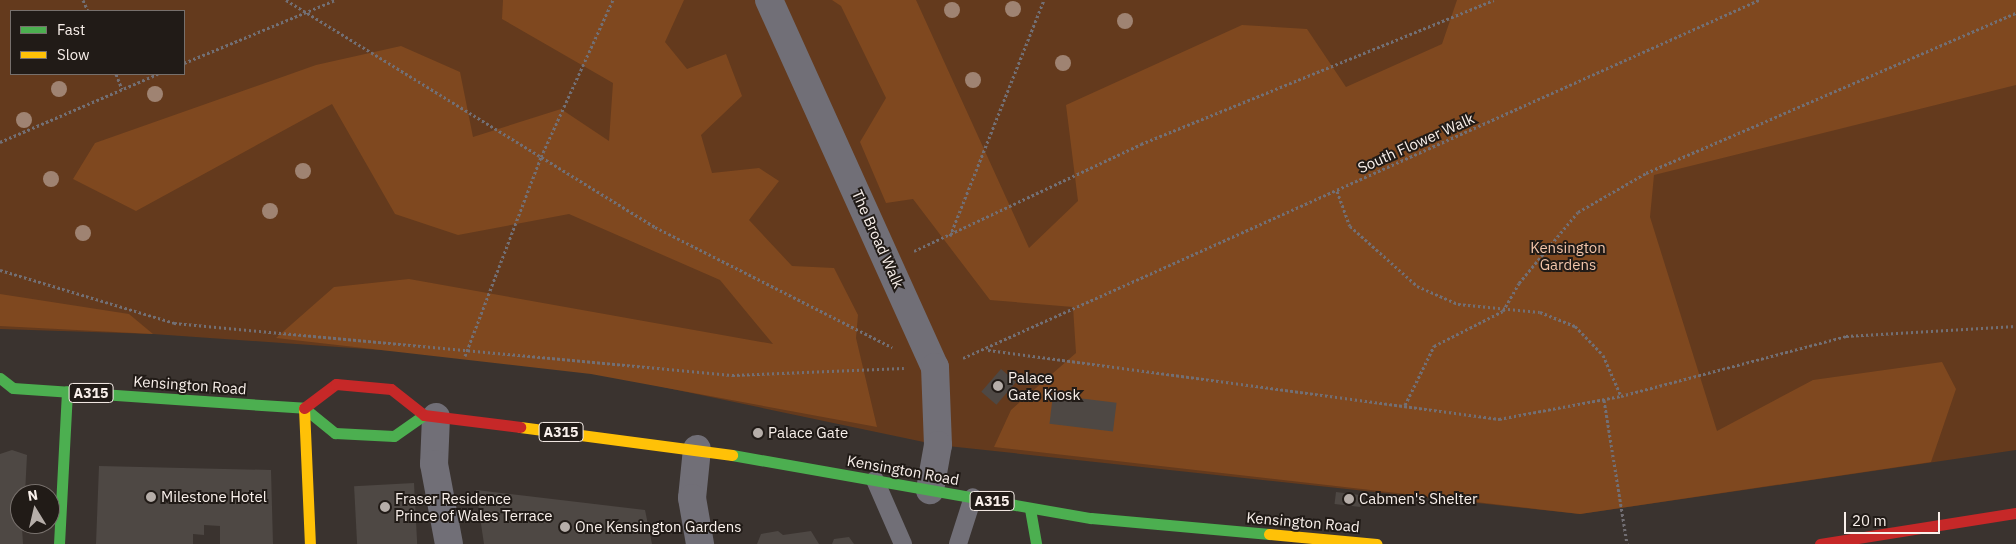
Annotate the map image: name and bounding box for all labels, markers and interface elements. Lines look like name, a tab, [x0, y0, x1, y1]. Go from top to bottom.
legend	[10, 10, 185, 75]
text: Fast	[57, 20, 85, 39]
text: Slow	[57, 45, 90, 64]
street label: South Flower Walk	[1355, 109, 1477, 177]
street label: The Broad Walk	[848, 187, 908, 291]
park label: Kensington Gardens	[1530, 238, 1606, 273]
place label: Palace Gate Kiosk	[1008, 368, 1080, 403]
street label: Kensington Road	[133, 372, 247, 398]
marker: Palace Gate Kiosk	[992, 380, 1004, 392]
road number: A315	[68, 382, 114, 404]
road number: A315	[538, 421, 584, 444]
place label: Palace Gate	[768, 424, 848, 442]
marker: Palace Gate	[752, 427, 764, 439]
street label: Kensington Road	[846, 451, 960, 489]
north arrow	[10, 484, 60, 534]
text: N	[26, 485, 39, 505]
place label: Milestone Hotel	[161, 488, 267, 506]
place label: Fraser Residence Prince of Wales Terrace	[395, 489, 553, 524]
road number: A315	[970, 490, 1014, 512]
place label: Cabmen's Shelter	[1359, 490, 1478, 508]
marker: Milestone Hotel	[145, 491, 157, 503]
marker: Cabmen's Shelter	[1343, 493, 1355, 505]
marker: Fraser Residence Prince of Wales Terrace	[379, 501, 391, 513]
scale bar	[1846, 502, 1942, 534]
street label: Kensington Road	[1246, 508, 1360, 536]
text: 20 m	[1852, 511, 1887, 530]
place label: One Kensington Gardens	[575, 518, 742, 536]
marker: One Kensington Gardens	[559, 521, 571, 533]

